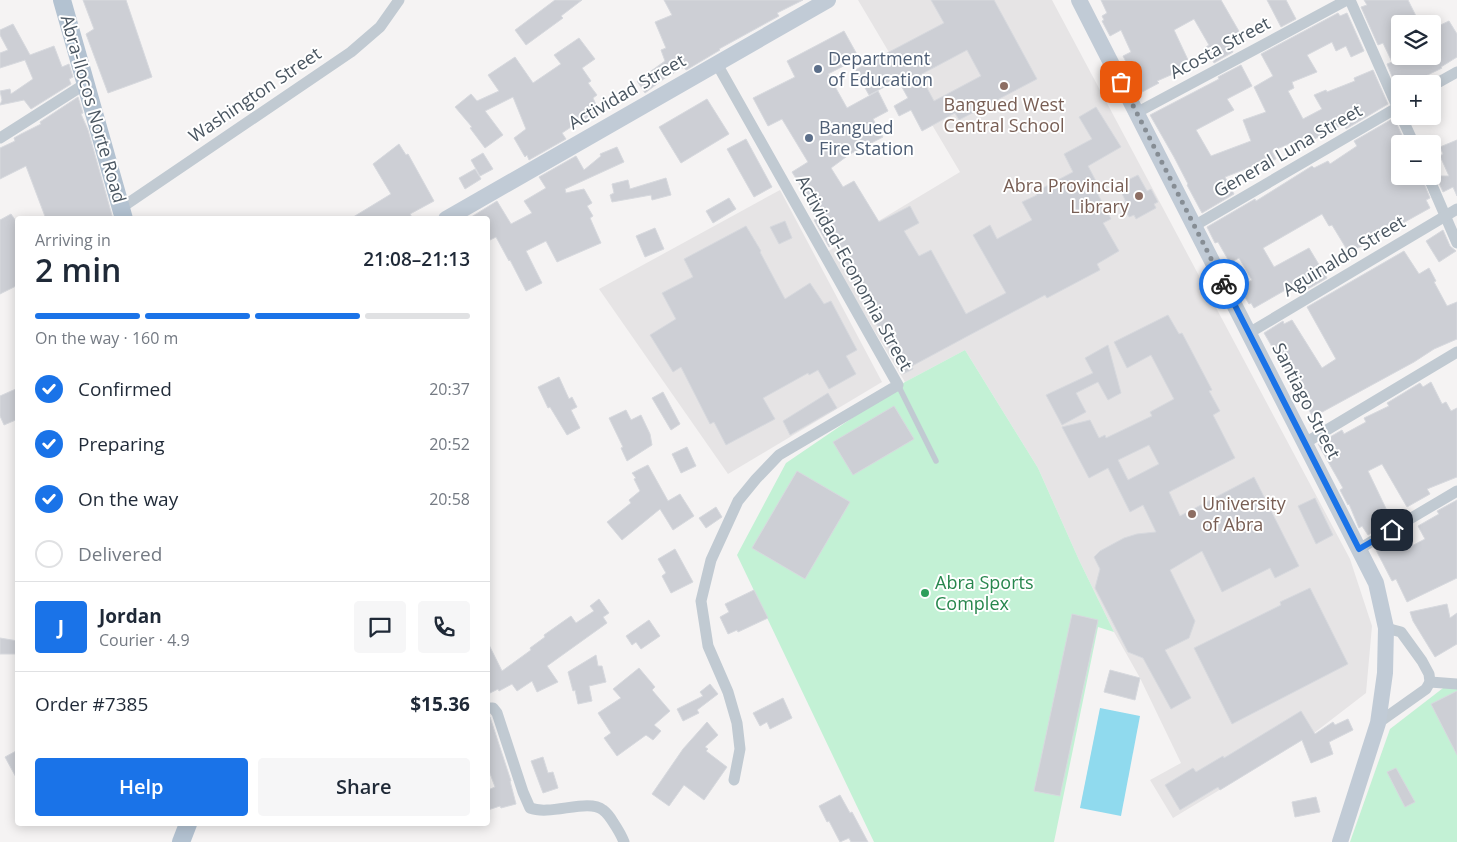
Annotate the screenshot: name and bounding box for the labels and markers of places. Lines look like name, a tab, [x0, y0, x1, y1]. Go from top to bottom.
place label: Department of Education	[828, 46, 933, 91]
pin	[1100, 61, 1142, 103]
marker: Department of Education	[812, 63, 824, 75]
marker: Bangued West Central School	[998, 80, 1010, 92]
place label: Bangued West Central School	[943, 92, 1065, 137]
place label: Bangued Fire Station	[819, 115, 914, 160]
marker: Bangued Fire Station	[803, 132, 815, 144]
place label: Abra Provincial Library	[1003, 173, 1130, 218]
marker: Abra Provincial Library	[1133, 190, 1145, 202]
place label: University of Abra	[1202, 491, 1287, 536]
marker: University of Abra	[1186, 508, 1198, 520]
pin	[1371, 509, 1413, 551]
place label: Abra Sports Complex	[935, 570, 1034, 615]
marker: Abra Sports Complex	[919, 587, 931, 599]

